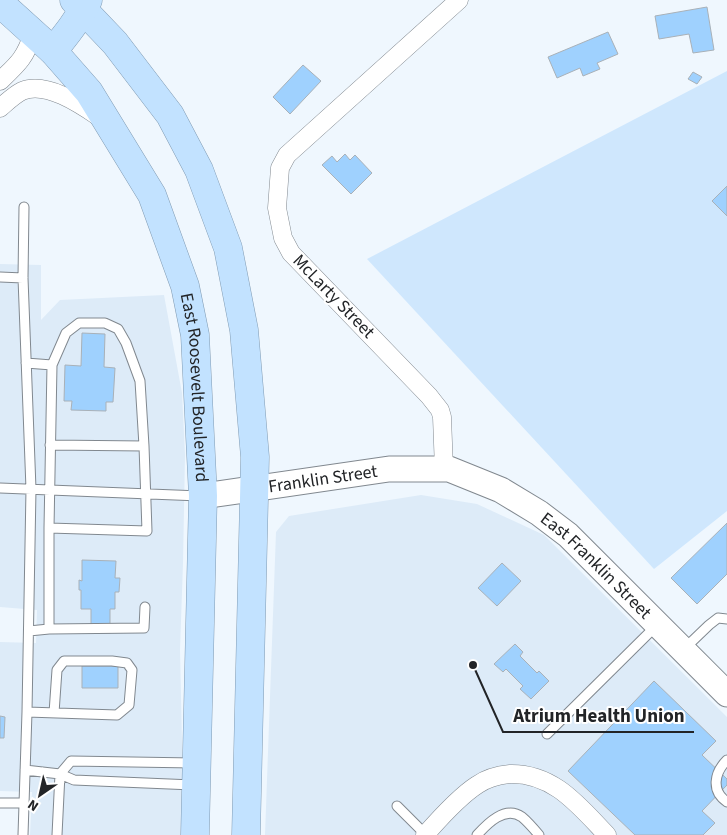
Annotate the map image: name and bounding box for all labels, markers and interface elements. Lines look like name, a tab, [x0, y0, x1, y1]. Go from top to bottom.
street label: McLarty Street	[287, 249, 380, 344]
street label: East Roosevelt Boulevard	[174, 291, 214, 483]
street label: Franklin Street	[267, 459, 379, 499]
street label: East Franklin Street	[535, 506, 657, 625]
callout: Atrium Health Union	[503, 698, 694, 732]
text: Atrium Health Union	[512, 703, 685, 730]
north arrow	[15, 770, 65, 820]
text: N	[24, 794, 43, 816]

